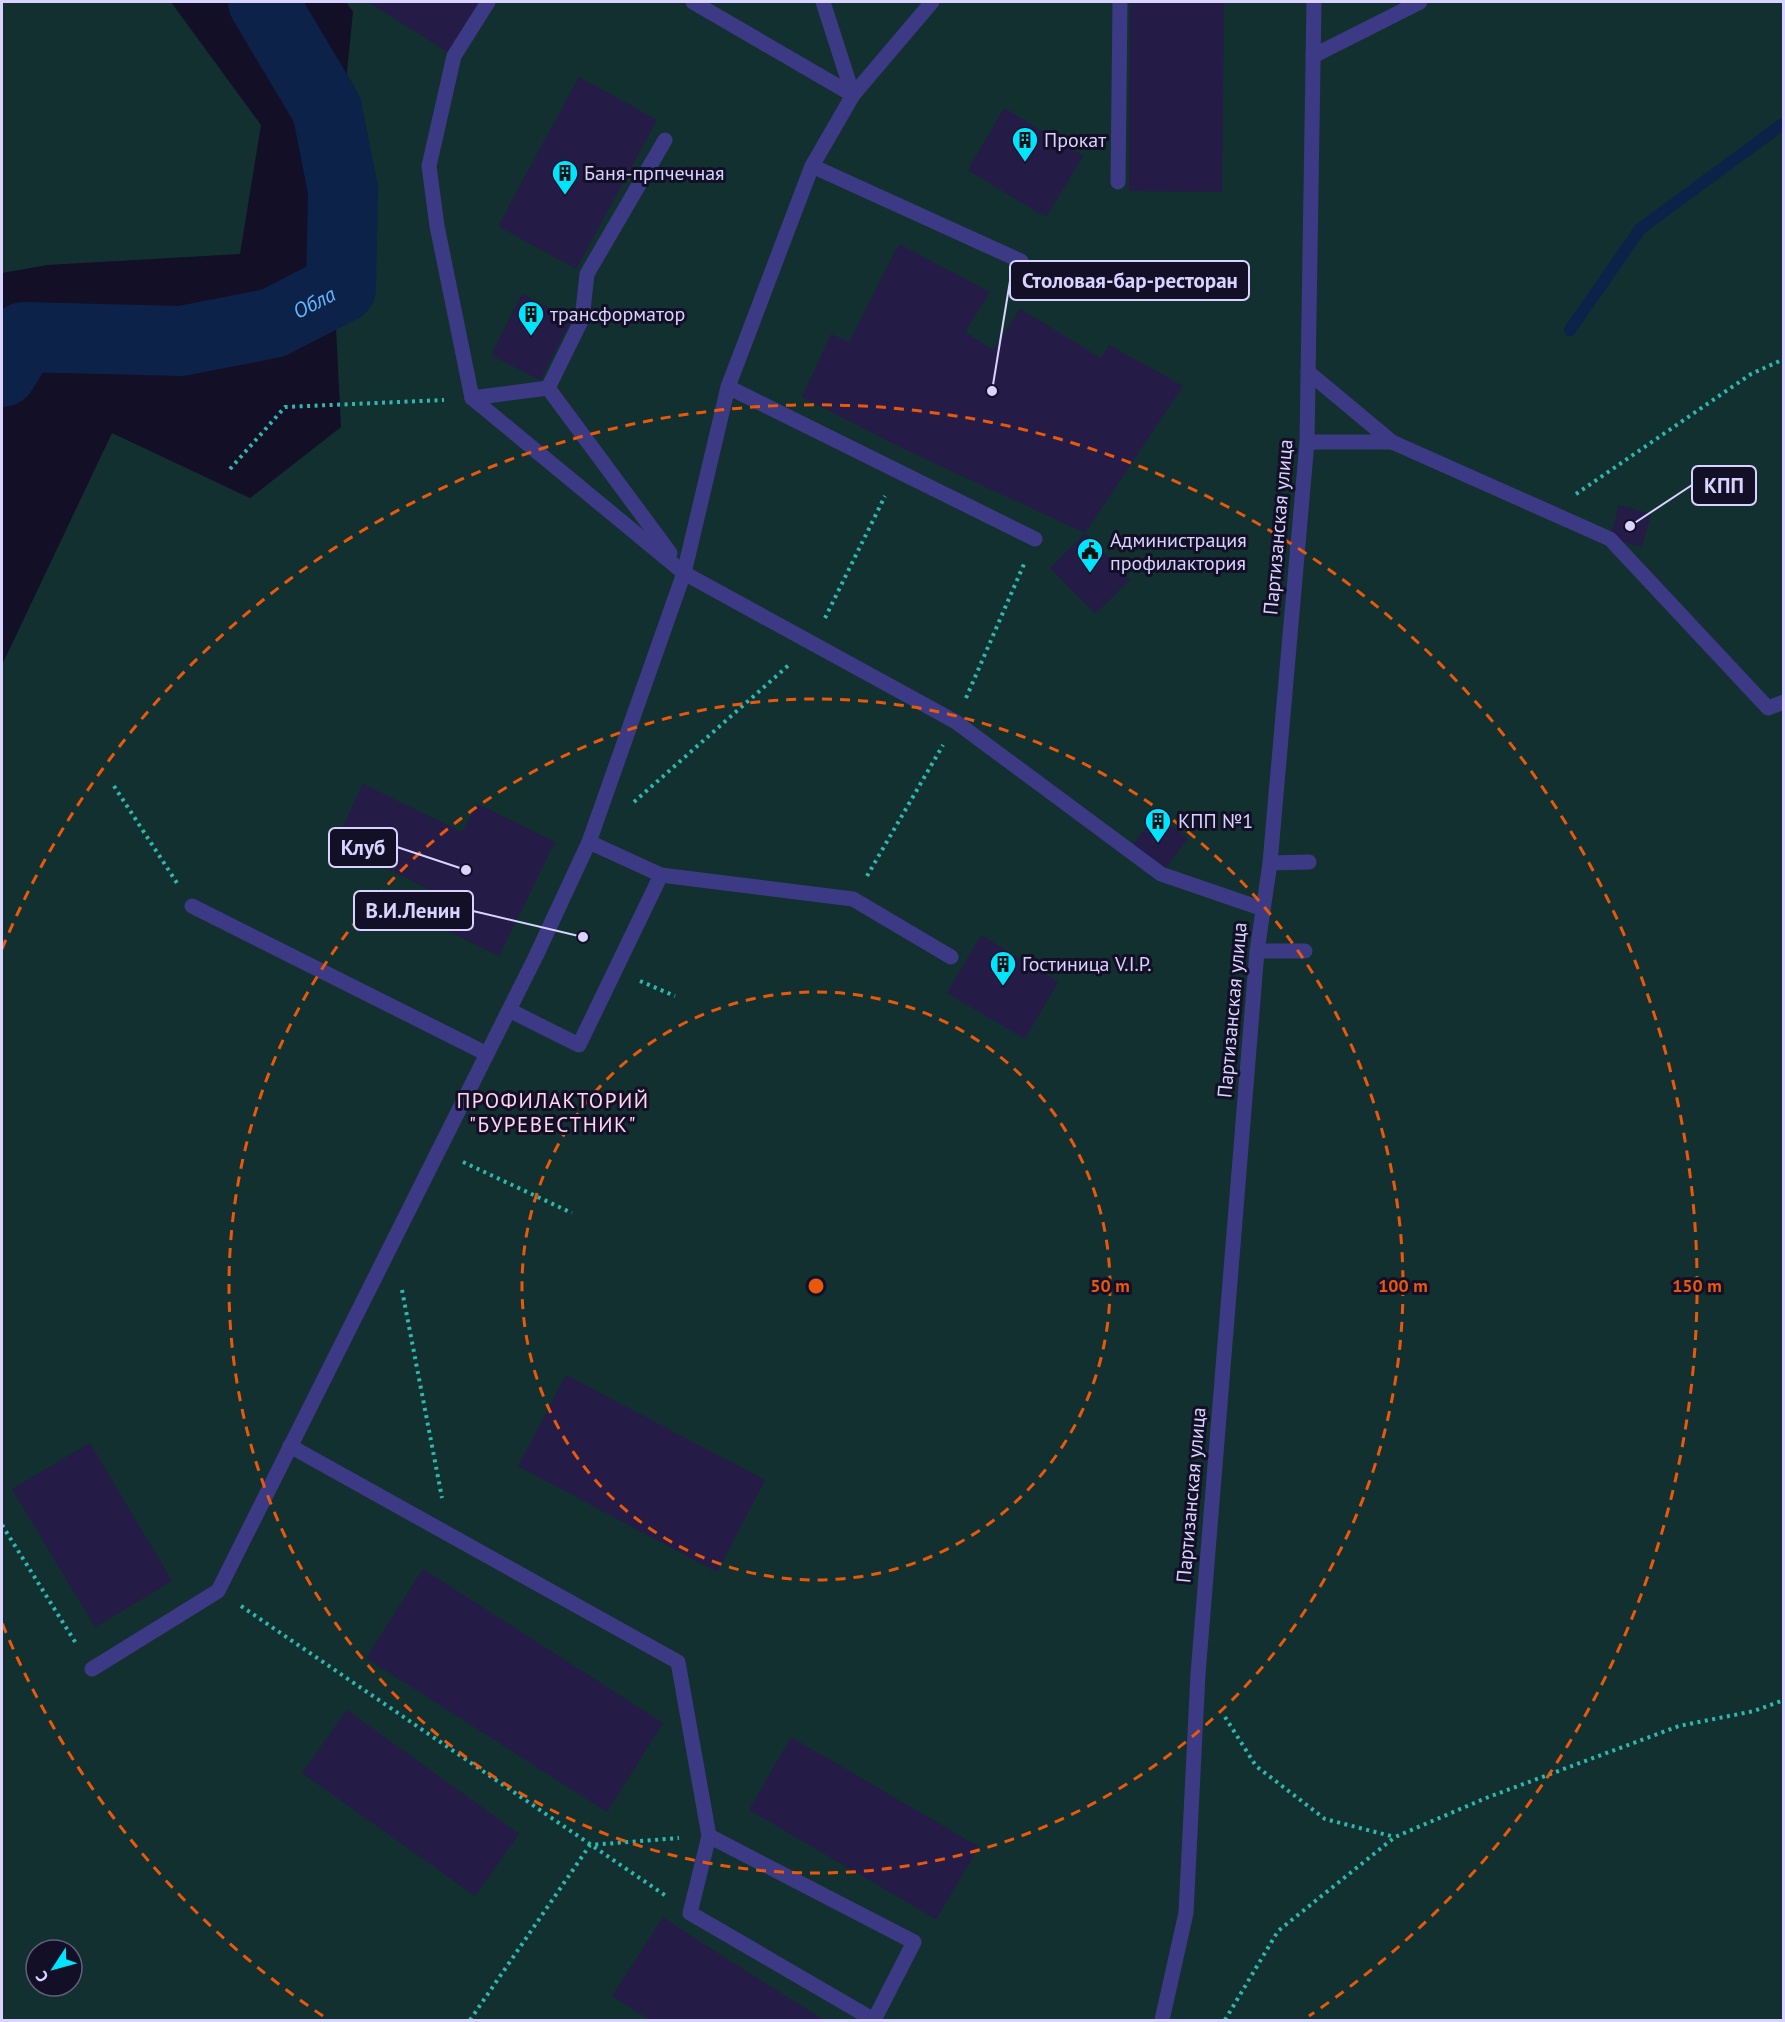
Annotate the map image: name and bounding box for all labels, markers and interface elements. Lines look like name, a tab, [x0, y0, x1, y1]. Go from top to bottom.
building icon: Прокат	[1010, 125, 1040, 163]
place label: Прокат	[1044, 127, 1106, 153]
building icon: Баня-прпчечная	[550, 158, 580, 196]
place label: Баня-прпчечная	[584, 160, 725, 186]
callout: Столовая-бар-ресторан	[1010, 261, 1249, 300]
text: Столовая-бар-ресторан	[1022, 267, 1238, 294]
water label: Обла	[288, 280, 340, 324]
building icon: трансформатор	[516, 299, 546, 337]
place label: трансформатор	[550, 301, 685, 327]
street label: Партизанская улица	[1257, 438, 1299, 616]
callout: КПП	[1692, 466, 1756, 505]
text: КПП	[1704, 472, 1744, 499]
place label: Администрация профилактория	[1110, 527, 1247, 576]
public building icon: Администрация профилактория	[1075, 536, 1105, 574]
building icon: КПП №1	[1143, 806, 1173, 844]
place label: КПП №1	[1178, 808, 1253, 834]
callout: Клуб	[329, 828, 397, 867]
text: Клуб	[341, 834, 385, 861]
callout: В.И.Ленин	[354, 891, 473, 930]
text: В.И.Ленин	[365, 897, 461, 924]
street label: Партизанская улица	[1211, 921, 1253, 1099]
building icon: Гостиница V.I.P.	[988, 949, 1018, 987]
place label: Гостиница V.I.P.	[1022, 951, 1152, 977]
district label: ПРОФИЛАКТОРИЙ "БУРЕВЕСТНИК"	[456, 1087, 650, 1138]
text: 50 m	[1090, 1274, 1130, 1297]
text: 100 m	[1378, 1274, 1428, 1297]
text: 150 m	[1672, 1274, 1722, 1297]
centre of rings	[806, 1276, 826, 1296]
street label: Партизанская улица	[1170, 1406, 1212, 1584]
north arrow	[24, 1938, 84, 1998]
text: С	[31, 1967, 53, 1986]

